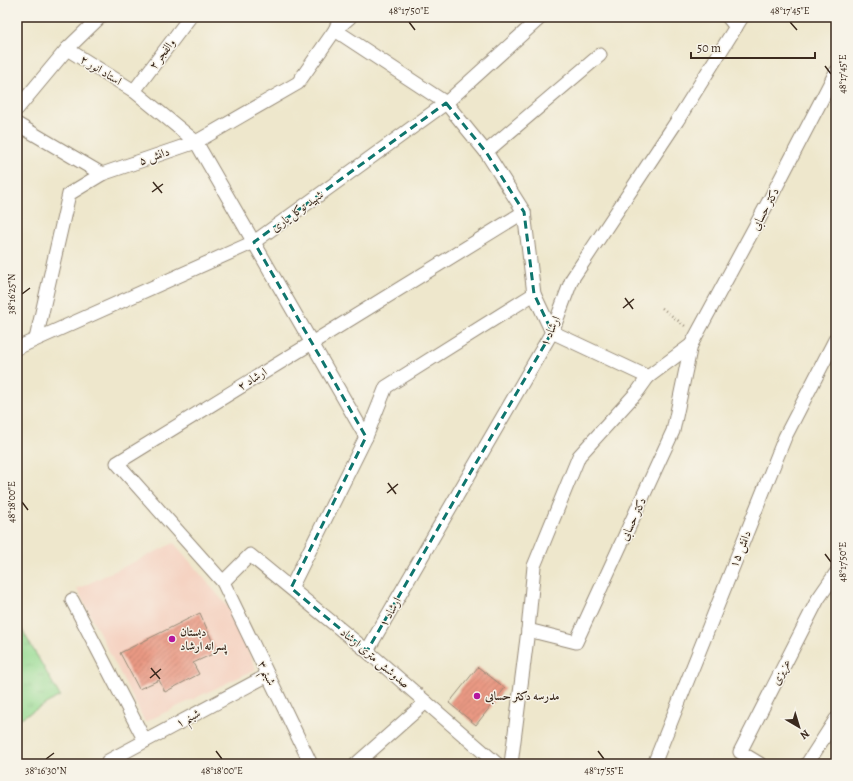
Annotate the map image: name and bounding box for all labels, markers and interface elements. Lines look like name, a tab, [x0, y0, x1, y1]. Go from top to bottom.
text: 48°17'50"E	[389, 4, 429, 17]
text: 48°17'45"E	[770, 4, 810, 17]
scale bar	[691, 34, 815, 60]
street label: والفجر ۲	[145, 35, 179, 73]
text: 50 m	[697, 40, 721, 56]
street label: استاد انور ۲	[77, 51, 125, 89]
text: 48°17'45"E	[836, 54, 849, 94]
street label: دانش ۵	[136, 143, 172, 170]
street label: دکتر حسابی	[747, 185, 784, 234]
street label: شهید توکل یاری	[268, 187, 327, 236]
text: 38°16'25"N	[5, 273, 18, 315]
street label: ارشاد ۱	[536, 313, 564, 349]
street label: ارشاد ۲	[234, 364, 270, 394]
text: 48°18'00"E	[5, 481, 18, 523]
street label: دکتر حسابی	[616, 495, 651, 544]
street label: دانش ۱۵	[725, 528, 756, 570]
text: 48°17'50"E	[836, 542, 849, 582]
street label: ارشاد ۱	[375, 594, 405, 630]
place label: دبستان پسرانه ارشاد	[180, 624, 228, 655]
street label: صدوشش متری ارشاد	[336, 624, 413, 693]
marker: دبستان پسرانه ارشاد	[167, 634, 177, 644]
street label: عزیزی	[768, 656, 795, 688]
street label: شبنم ۳	[251, 658, 280, 690]
place label: مدرسه دکتر حسابی	[484, 688, 560, 705]
marker: مدرسه دکتر حسابی	[472, 691, 482, 701]
street label: شبنم ۱	[173, 705, 205, 735]
north arrow	[779, 707, 819, 747]
text: N	[797, 726, 813, 743]
text: 38°16'30"N	[25, 764, 67, 777]
text: 48°18'00"E	[201, 764, 243, 777]
text: 48°17'55"E	[584, 764, 624, 777]

